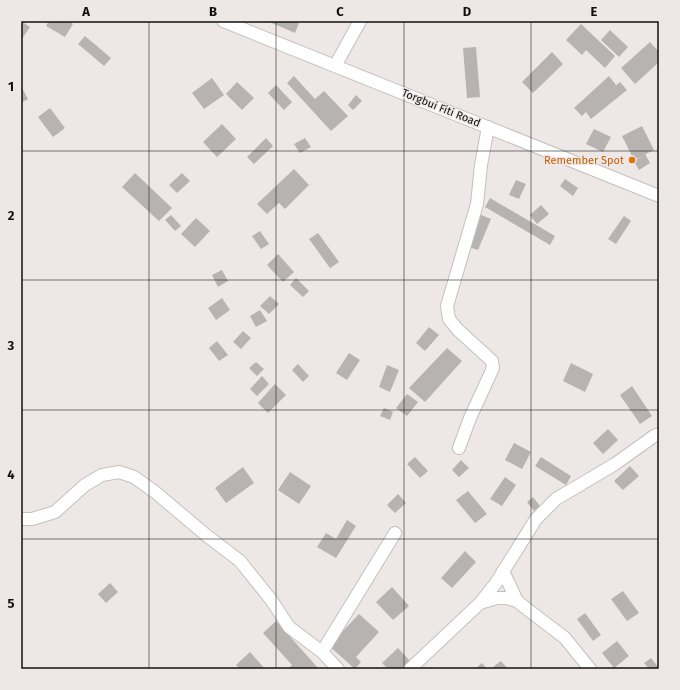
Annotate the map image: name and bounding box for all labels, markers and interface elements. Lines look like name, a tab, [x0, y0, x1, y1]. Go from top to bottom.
text: A	[81, 4, 90, 19]
text: B	[209, 4, 217, 19]
text: C	[336, 4, 344, 19]
text: D	[463, 4, 472, 19]
text: E	[591, 4, 598, 19]
text: 1	[8, 79, 14, 94]
street label: Torgbui Fiti Road	[400, 86, 482, 130]
place label: Remember Spot	[544, 154, 624, 167]
marker: Remember Spot	[627, 155, 637, 165]
text: 2	[8, 208, 15, 223]
text: 3	[7, 338, 15, 353]
text: 4	[7, 467, 15, 482]
text: 5	[8, 596, 15, 611]

